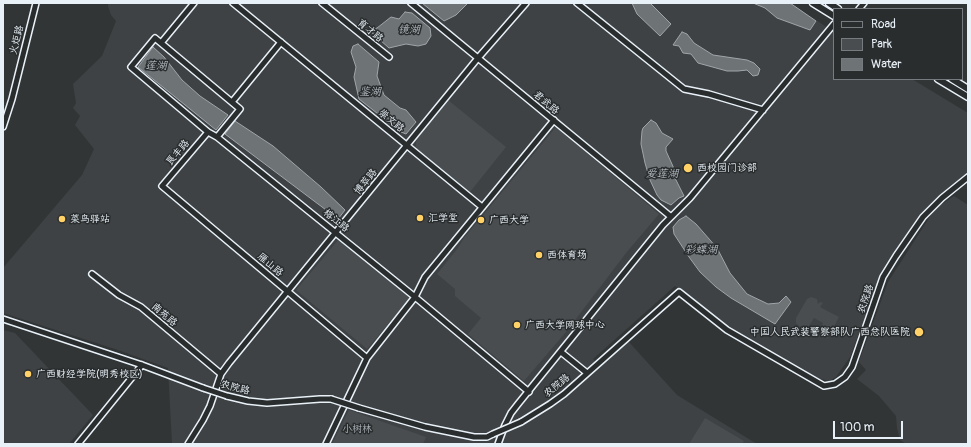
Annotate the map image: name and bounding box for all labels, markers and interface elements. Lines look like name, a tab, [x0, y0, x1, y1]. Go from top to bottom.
legend	[833, 8, 963, 80]
street label: 育才路	[355, 17, 385, 45]
text: Road	[871, 17, 896, 32]
water label: 镜湖	[398, 23, 420, 37]
street label: 火炬路	[8, 24, 26, 56]
text: Park	[871, 37, 892, 52]
text: Water	[871, 57, 902, 72]
water label: 莲湖	[145, 59, 167, 73]
water label: 鉴湖	[359, 85, 381, 99]
street label: 君武路	[531, 89, 561, 117]
street label: 崇文路	[376, 107, 406, 135]
street label: 良丰路	[164, 138, 192, 168]
marker: 西校园门诊部	[682, 162, 694, 174]
place label: 西校园门诊部	[697, 162, 757, 174]
street label: 博萃路	[352, 167, 380, 197]
water label: 爱莲湖	[646, 167, 678, 181]
street label: 榕江路	[321, 207, 351, 235]
place label: 汇学堂	[428, 212, 458, 224]
place label: 菜鸟驿站	[70, 213, 110, 225]
marker: 汇学堂	[415, 213, 425, 223]
marker: 菜鸟驿站	[57, 214, 67, 224]
place label: 广西大学	[489, 214, 529, 226]
marker: 广西大学	[476, 215, 486, 225]
water label: 彩蝶湖	[685, 243, 717, 257]
place label: 西体育场	[547, 249, 587, 261]
marker: 西体育场	[534, 250, 544, 260]
street label: 雁山路	[255, 251, 285, 279]
street label: 农院路	[855, 283, 877, 315]
street label: 南苑路	[149, 301, 179, 329]
place label: 广西大学网球中心	[525, 319, 605, 331]
marker: 广西大学网球中心	[512, 320, 522, 330]
place label: 中国人民武装警察部队广西总队医院	[750, 326, 910, 338]
marker: 中国人民武装警察部队广西总队医院	[913, 326, 925, 338]
place label: 广西财经学院(明秀校区)	[36, 368, 143, 380]
marker: 广西财经学院(明秀校区)	[23, 369, 33, 379]
street label: 农院路	[542, 372, 572, 400]
street label: 农院路	[219, 379, 251, 397]
scale bar	[835, 413, 905, 439]
text: 100 m	[840, 420, 874, 435]
park label: 小树林	[342, 423, 372, 435]

